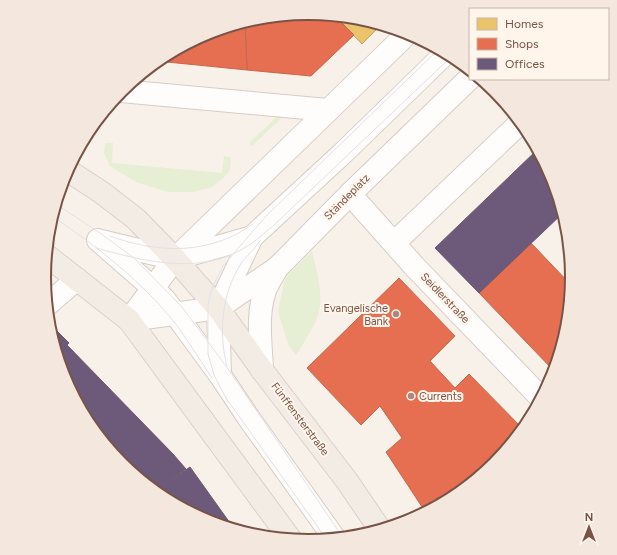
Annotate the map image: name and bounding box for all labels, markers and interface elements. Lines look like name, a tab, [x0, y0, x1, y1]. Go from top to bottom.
legend	[469, 8, 609, 80]
text: Homes	[505, 17, 544, 31]
text: Shops	[505, 37, 539, 51]
text: Offices	[505, 57, 545, 71]
street label: Ständeplatz	[321, 171, 373, 223]
street label: Seidlerstraße	[418, 270, 472, 326]
place label: Evangelische Bank	[323, 302, 389, 328]
marker: Evangelische Bank	[391, 309, 401, 319]
street label: Fünffensterstraße	[268, 380, 332, 458]
place label: Currents	[419, 390, 462, 403]
marker: Currents	[406, 391, 416, 401]
north arrow	[569, 507, 609, 547]
text: N	[585, 511, 593, 524]

